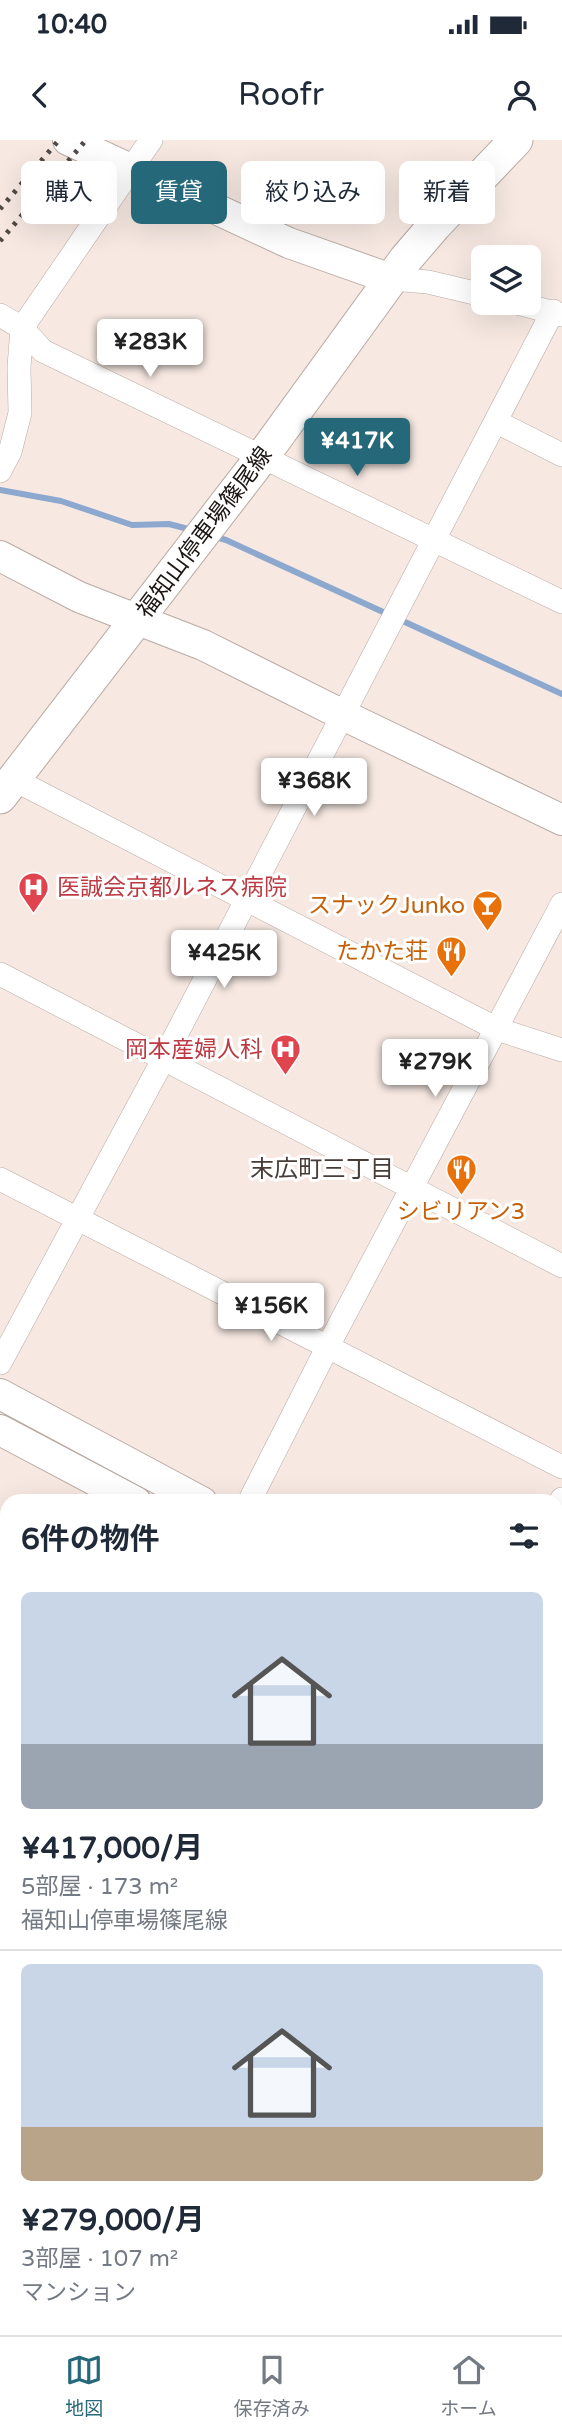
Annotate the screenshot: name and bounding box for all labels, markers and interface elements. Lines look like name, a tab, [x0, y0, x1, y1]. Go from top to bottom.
text: 10:40	[35, 9, 107, 40]
icon: back	[21, 76, 59, 114]
text: Roofr	[238, 76, 324, 114]
icon: person	[503, 76, 541, 114]
chip: 購入	[21, 161, 117, 224]
chip: 賃貸	[131, 161, 227, 224]
chip: 絞り込み	[241, 161, 385, 224]
chip: 新着	[399, 161, 495, 224]
map controls	[471, 245, 541, 315]
button: layers	[471, 245, 541, 315]
pin: ¥283K	[101, 320, 199, 379]
text: ¥283K	[113, 328, 187, 356]
pin: ¥417K	[308, 418, 406, 478]
text: ¥417K	[320, 427, 394, 455]
street label: 福知山停車場篠尾線	[131, 442, 278, 624]
pin: ¥368K	[265, 758, 363, 818]
text: ¥368K	[277, 767, 351, 795]
hospital icon: 医誠会京都ルネス病院	[17, 870, 51, 914]
place label: 医誠会京都ルネス病院	[57, 874, 287, 902]
bar icon: スナックJunko	[471, 888, 505, 932]
place label: スナックJunko	[308, 892, 465, 920]
pin: ¥425K	[175, 930, 273, 990]
restaurant icon: たかた荘	[434, 934, 468, 978]
place label: たかた荘	[336, 938, 428, 966]
text: ¥425K	[187, 939, 261, 967]
hospital icon: 岡本産婦人科	[269, 1032, 303, 1076]
place label: 岡本産婦人科	[125, 1036, 263, 1064]
pin: ¥279K	[386, 1040, 484, 1099]
text: ¥279K	[398, 1048, 472, 1076]
restaurant icon: シビリアン3	[444, 1153, 478, 1197]
district label: 末広町三丁目	[250, 1155, 394, 1184]
place label: シビリアン3	[397, 1198, 525, 1226]
pin: ¥156K	[222, 1284, 320, 1343]
text: ¥156K	[234, 1292, 308, 1320]
icon: filters	[505, 1517, 543, 1555]
text: 6件の物件	[21, 1521, 160, 1558]
icon: home	[219, 1638, 345, 1764]
text: ¥417,000/月	[21, 1830, 203, 1867]
text: 5部屋 · 173 m²	[21, 1873, 178, 1901]
text: 福知山停車場篠尾線	[21, 1907, 228, 1935]
icon: home	[219, 2010, 345, 2136]
text: ¥279,000/月	[21, 2202, 205, 2239]
text: 3部屋 · 107 m²	[21, 2245, 178, 2273]
text: マンション	[21, 2279, 136, 2307]
tab: 地図	[65, 2351, 103, 2420]
tab: 保存済み	[234, 2351, 310, 2420]
tab: ホーム	[440, 2351, 497, 2420]

